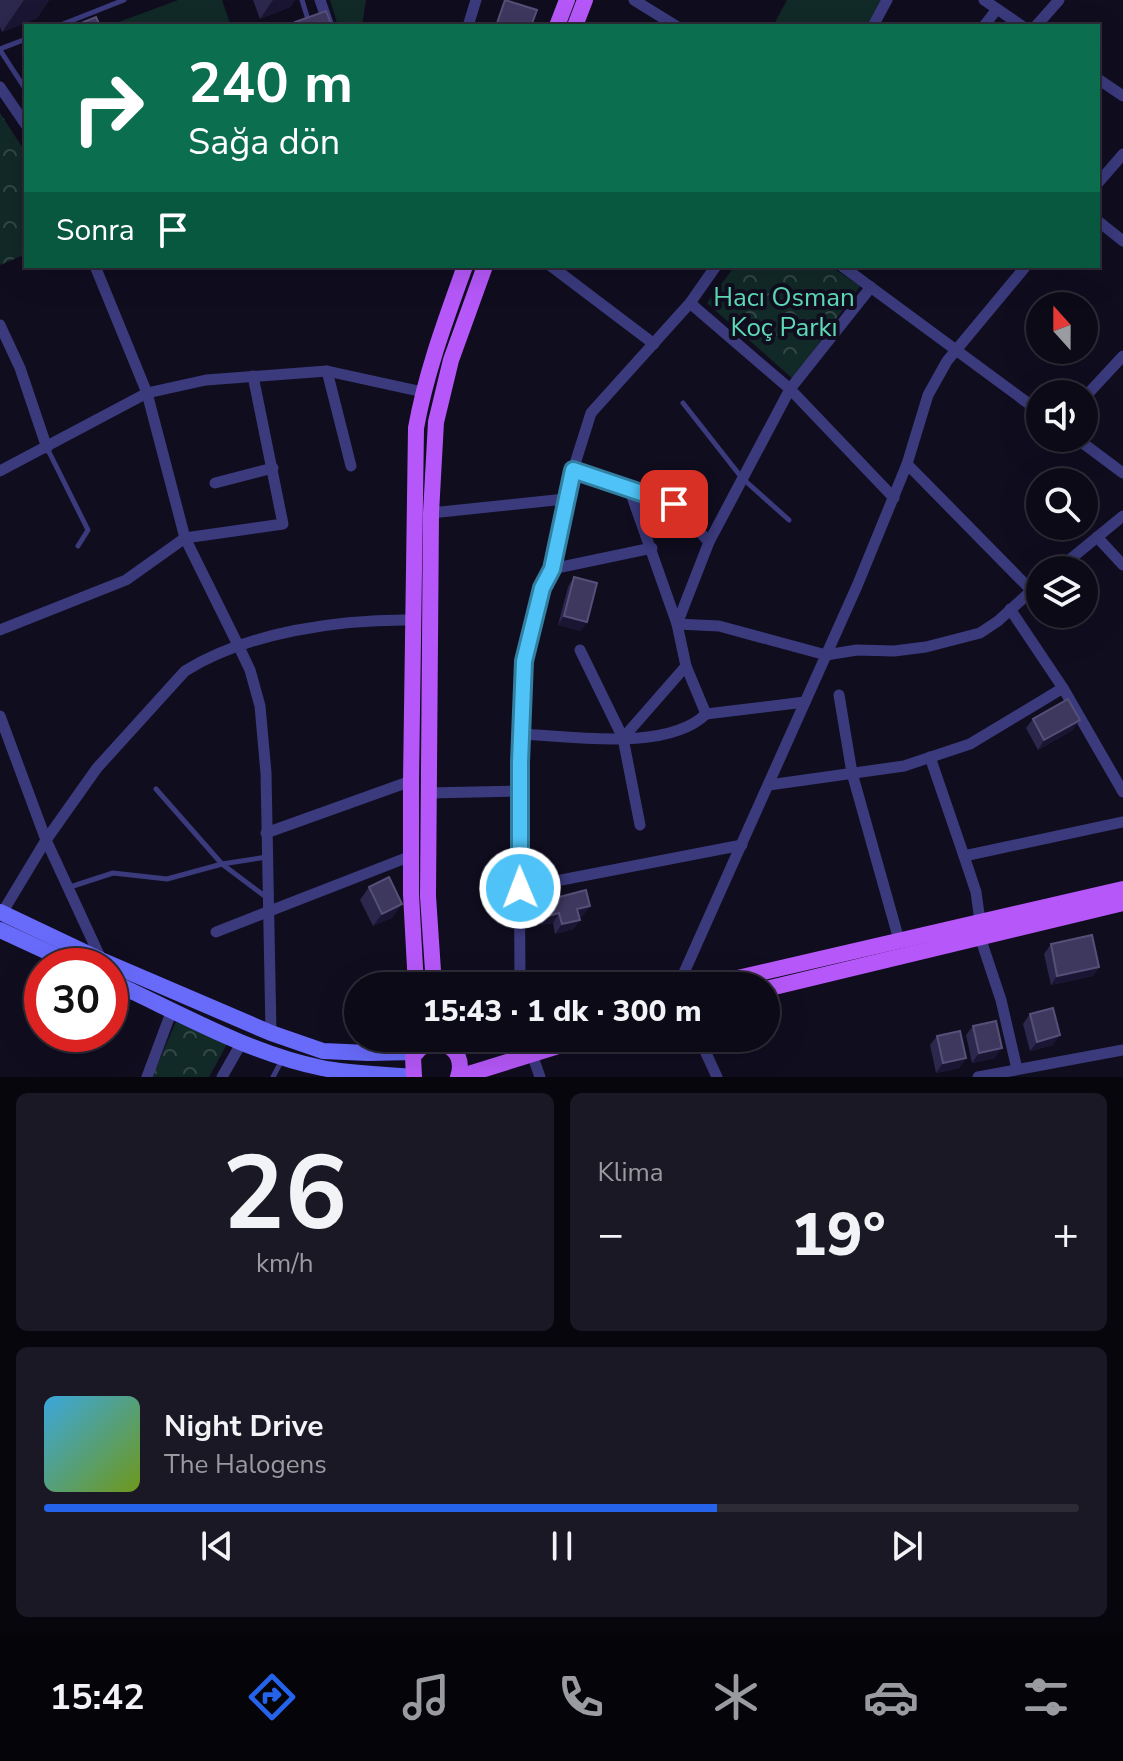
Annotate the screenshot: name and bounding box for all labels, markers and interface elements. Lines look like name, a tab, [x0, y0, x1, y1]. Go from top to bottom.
text: 240 m	[188, 45, 353, 122]
icon: right	[56, 56, 160, 160]
text: Sağa dön	[188, 118, 340, 167]
icon: arrive	[151, 208, 195, 252]
text: Sonra	[56, 210, 135, 251]
park label: Hacı Osman Koç Parkı	[713, 280, 855, 345]
north arrow	[1026, 292, 1098, 364]
map controls	[1026, 292, 1098, 628]
button: sound	[1026, 380, 1098, 452]
button: search	[1026, 468, 1098, 540]
pin	[640, 470, 708, 538]
icon: arrive	[652, 482, 696, 526]
button: layers	[1026, 556, 1098, 628]
position arrow	[478, 846, 562, 930]
speed limit sign: 30	[24, 948, 128, 1052]
text: 15:43 · 1 dk · 300 m	[422, 991, 702, 1032]
text: 26	[222, 1123, 347, 1265]
text: Klima	[598, 1155, 664, 1190]
text: 19°	[791, 1194, 886, 1276]
text: −	[598, 1205, 624, 1265]
text: +	[1053, 1205, 1079, 1265]
text: km/h	[256, 1246, 313, 1281]
text: Night Drive	[164, 1406, 323, 1447]
text: The Halogens	[164, 1447, 327, 1482]
icon: previous	[195, 1524, 239, 1568]
icon: pause	[540, 1524, 584, 1568]
icon: next	[885, 1524, 929, 1568]
icon: directions	[244, 1669, 300, 1725]
icon: music	[398, 1669, 454, 1725]
icon: phone	[553, 1669, 609, 1725]
icon: climate	[708, 1669, 764, 1725]
icon: car	[863, 1669, 919, 1725]
icon: filters	[1018, 1669, 1074, 1725]
text: 15:42	[49, 1673, 145, 1722]

